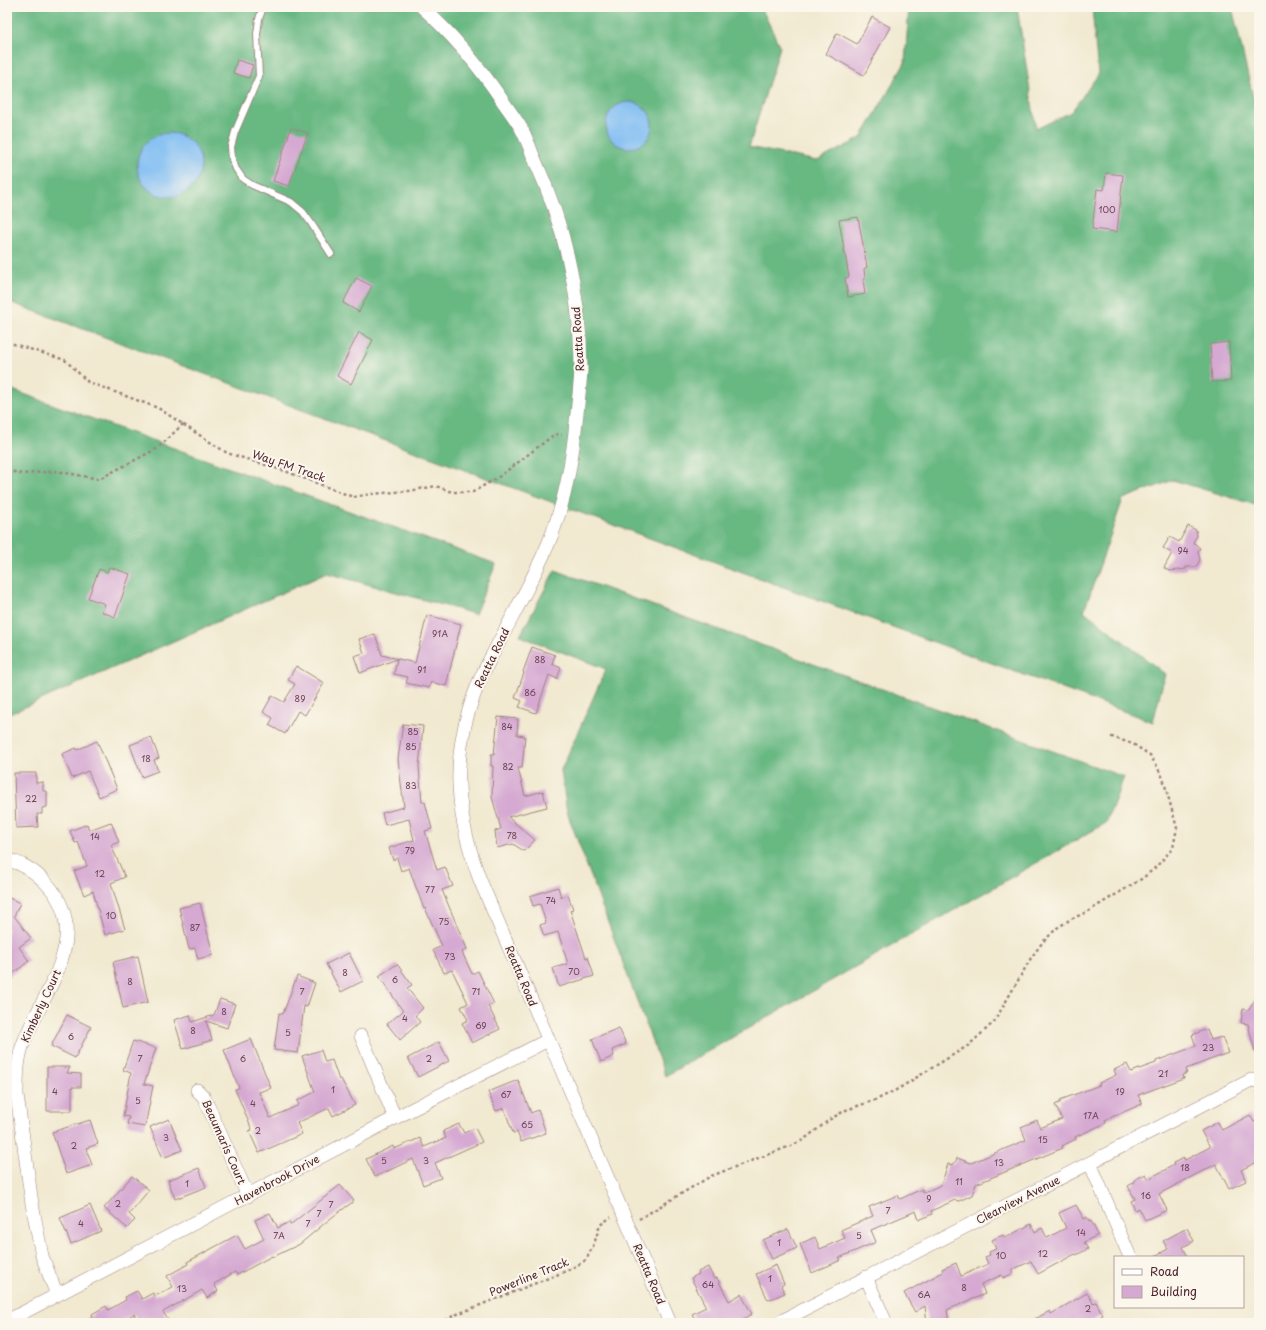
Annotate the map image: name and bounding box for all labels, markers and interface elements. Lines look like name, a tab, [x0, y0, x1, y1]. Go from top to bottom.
house number: 100	[1098, 202, 1116, 216]
street label: Reatta Road	[567, 306, 588, 372]
street label: Way FM Track	[250, 445, 329, 486]
house number: 94	[1177, 543, 1189, 557]
street label: Reatta Road	[470, 625, 513, 691]
house number: 91A	[432, 626, 448, 640]
house number: 88	[534, 652, 546, 666]
house number: 91	[417, 662, 427, 676]
house number: 86	[524, 685, 536, 699]
house number: 89	[295, 691, 305, 705]
house number: 84	[501, 719, 513, 733]
house number: 85	[407, 724, 419, 738]
house number: 85	[405, 739, 417, 753]
house number: 18	[141, 751, 151, 765]
house number: 82	[502, 759, 514, 773]
house number: 83	[405, 778, 417, 792]
house number: 22	[25, 791, 37, 805]
house number: 78	[507, 828, 517, 842]
house number: 14	[90, 829, 100, 843]
house number: 79	[405, 843, 415, 857]
house number: 12	[95, 866, 105, 880]
house number: 77	[425, 882, 435, 896]
house number: 74	[546, 893, 556, 907]
house number: 10	[106, 908, 117, 922]
house number: 75	[439, 914, 449, 928]
house number: 87	[190, 920, 200, 934]
street label: Reatta Road	[501, 943, 542, 1009]
house number: 73	[445, 949, 455, 963]
house number: 70	[568, 964, 580, 978]
house number: 8	[342, 965, 348, 979]
street label: Kimberly Court	[16, 966, 65, 1045]
house number: 6	[392, 972, 398, 986]
house number: 8	[127, 974, 133, 988]
house number: 7	[299, 984, 305, 998]
house number: 71	[472, 984, 480, 998]
house number: 8	[221, 1004, 227, 1018]
house number: 4	[402, 1011, 408, 1025]
house number: 69	[475, 1018, 487, 1032]
house number: 8	[190, 1023, 196, 1037]
house number: 5	[285, 1025, 291, 1039]
house number: 6	[68, 1029, 74, 1043]
house number: 23	[1202, 1040, 1214, 1054]
house number: 7	[137, 1051, 143, 1065]
house number: 6	[240, 1051, 246, 1065]
house number: 2	[426, 1051, 432, 1065]
house number: 21	[1158, 1066, 1168, 1080]
house number: 1	[331, 1082, 335, 1096]
house number: 4	[52, 1084, 58, 1098]
house number: 19	[1115, 1084, 1125, 1098]
house number: 67	[500, 1087, 512, 1101]
house number: 5	[135, 1093, 141, 1107]
house number: 4	[250, 1096, 256, 1110]
street label: Beaumaris Court	[198, 1097, 251, 1187]
house number: 17A	[1083, 1108, 1099, 1122]
house number: 65	[521, 1117, 533, 1131]
house number: 2	[255, 1123, 261, 1137]
house number: 3	[163, 1130, 169, 1144]
house number: 15	[1038, 1132, 1048, 1146]
house number: 2	[71, 1138, 77, 1152]
street label: Havenbrook Drive	[231, 1150, 322, 1209]
house number: 5	[381, 1153, 387, 1167]
house number: 3	[423, 1153, 429, 1167]
house number: 13	[994, 1155, 1004, 1169]
house number: 18	[1180, 1160, 1190, 1174]
street label: Clearview Avenue	[973, 1171, 1063, 1228]
house number: 11	[955, 1174, 963, 1188]
house number: 1	[185, 1176, 189, 1190]
house number: 16	[1141, 1188, 1151, 1202]
house number: 9	[926, 1191, 932, 1205]
house number: 2	[115, 1196, 121, 1210]
house number: 7	[328, 1197, 334, 1211]
house number: 7	[885, 1203, 891, 1217]
house number: 7	[316, 1206, 322, 1220]
house number: 4	[78, 1216, 84, 1230]
house number: 7	[305, 1216, 311, 1230]
house number: 14	[1076, 1225, 1086, 1239]
house number: 7A	[273, 1228, 285, 1242]
house number: 5	[856, 1228, 862, 1242]
house number: 1	[777, 1235, 781, 1249]
street label: Reatta Road	[629, 1241, 670, 1307]
house number: 12	[1038, 1246, 1048, 1260]
house number: 10	[996, 1248, 1007, 1262]
street label: Powerline Track	[486, 1253, 572, 1300]
legend	[1114, 1256, 1244, 1308]
text: Road	[1150, 1262, 1179, 1280]
house number: 1	[768, 1271, 772, 1285]
house number: 64	[702, 1277, 714, 1291]
house number: 8	[961, 1280, 967, 1294]
house number: 13	[177, 1281, 187, 1295]
text: Building	[1150, 1282, 1197, 1300]
house number: 6A	[917, 1287, 931, 1301]
house number: 2	[1085, 1301, 1091, 1315]

